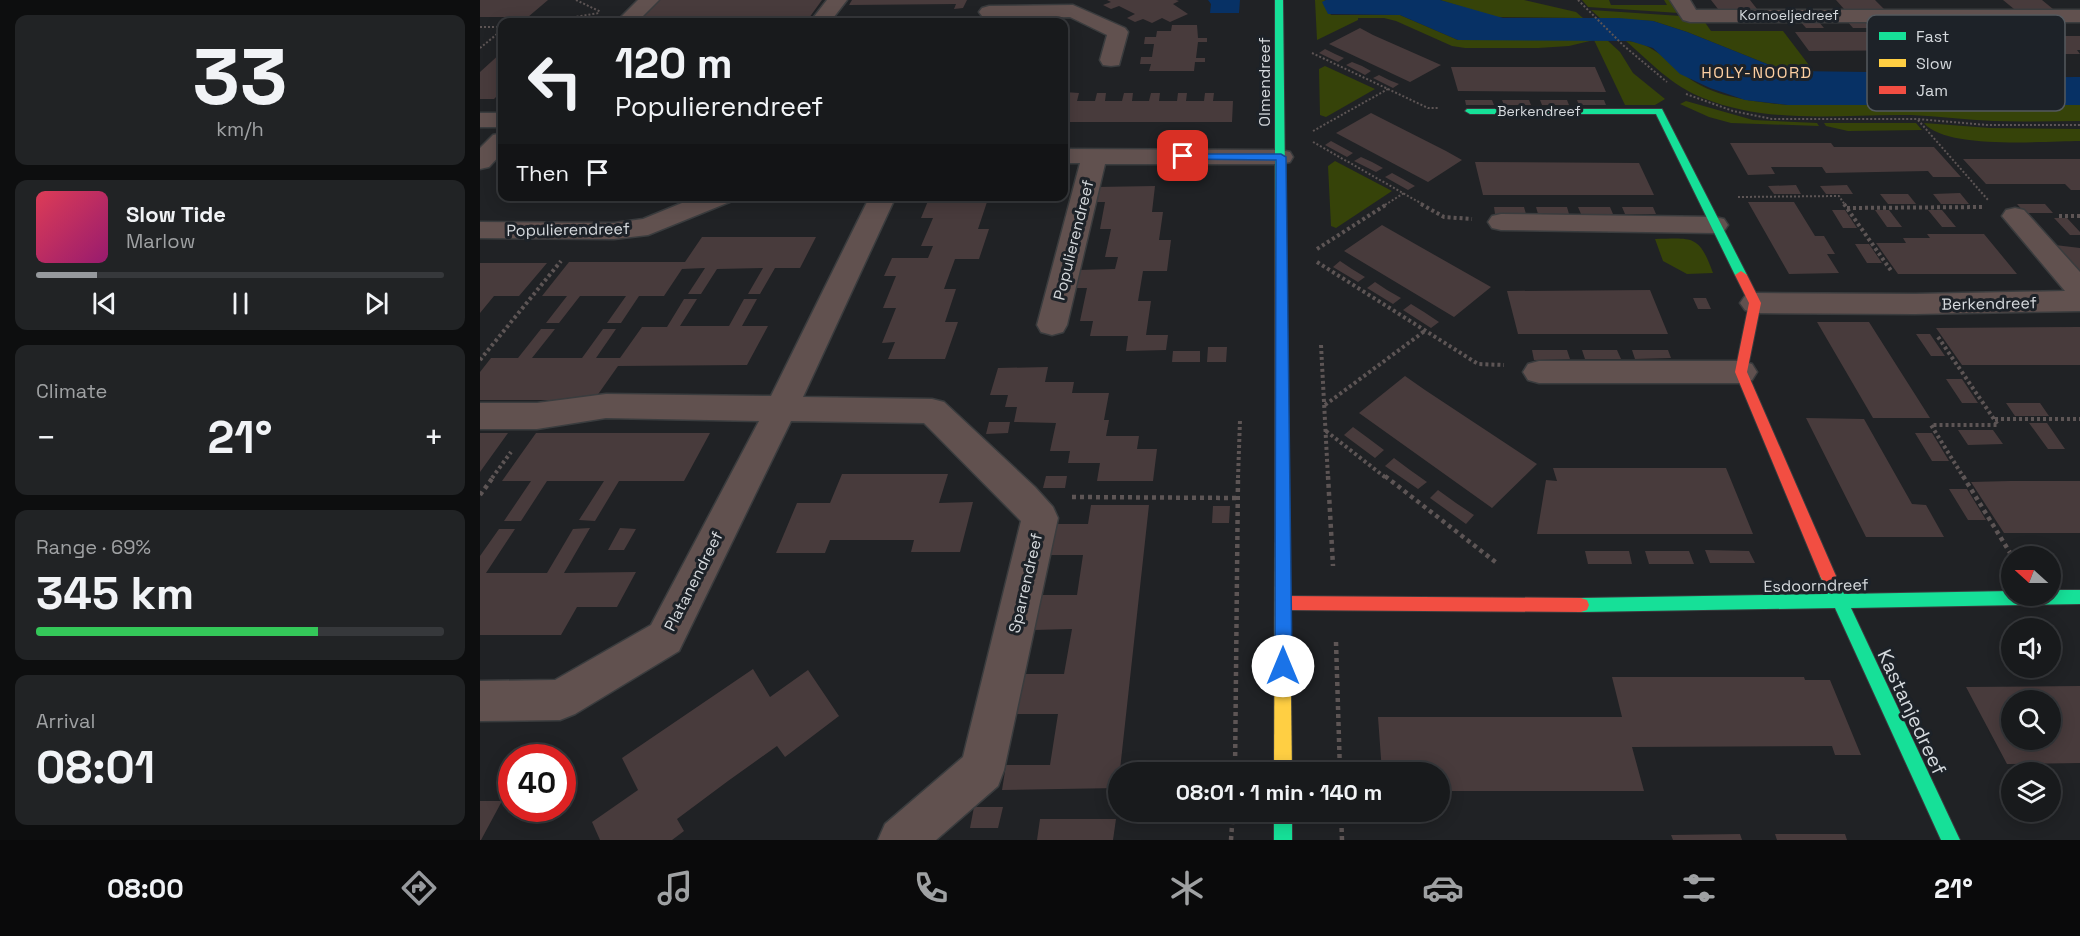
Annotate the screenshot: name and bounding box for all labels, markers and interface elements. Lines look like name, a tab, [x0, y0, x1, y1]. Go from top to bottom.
street label: Kornoeljedreef	[1739, 6, 1839, 24]
legend	[1867, 15, 2065, 111]
text: Fast	[1916, 26, 1949, 47]
text: 33	[193, 27, 287, 127]
text: 120 m	[615, 37, 733, 90]
street label: Olmendreef	[1254, 37, 1275, 127]
icon: left	[516, 42, 594, 120]
text: Slow	[1916, 53, 1952, 74]
district label: HOLY-NOORD	[1701, 62, 1813, 83]
text: Jam	[1916, 80, 1948, 101]
text: Populierendreef	[615, 89, 823, 124]
street label: Berkendreef	[1497, 102, 1581, 120]
text: km/h	[216, 116, 264, 142]
pin	[1157, 130, 1208, 181]
icon: arrive	[1166, 139, 1199, 172]
icon: arrive	[581, 156, 614, 189]
text: Then	[516, 159, 569, 187]
street label: Populierendreef	[1048, 178, 1099, 303]
text: Slow Tide	[126, 200, 226, 228]
street label: Populierendreef	[506, 218, 630, 241]
text: Marlow	[126, 228, 195, 254]
icon: previous	[88, 287, 121, 320]
icon: pause	[224, 287, 257, 320]
icon: next	[360, 287, 393, 320]
street label: Berkendreef	[1941, 292, 2037, 315]
text: Climate	[36, 378, 107, 404]
text: 21°	[208, 409, 272, 466]
text: −	[36, 417, 56, 459]
text: +	[424, 417, 444, 459]
street label: Platanendreef	[659, 528, 728, 635]
street label: Sparrendreef	[1004, 531, 1047, 635]
text: Range · 69%	[36, 534, 151, 560]
north arrow	[2001, 546, 2061, 606]
map controls	[2001, 546, 2061, 822]
text: 345 km	[36, 565, 194, 622]
street label: Esdoorndreef	[1763, 574, 1869, 597]
button: sound	[2001, 618, 2061, 678]
position arrow	[1251, 634, 1315, 698]
street label: Kastanjedreef	[1872, 645, 1953, 779]
button: search	[2001, 690, 2061, 750]
text: Arrival	[36, 708, 95, 734]
text: 08:01	[36, 739, 155, 796]
speed limit sign: 40	[498, 744, 576, 822]
button: layers	[2001, 762, 2061, 822]
text: 08:01 · 1 min · 140 m	[1176, 778, 1382, 806]
icon: directions	[398, 867, 440, 909]
icon: music	[654, 867, 696, 909]
icon: phone	[910, 867, 952, 909]
icon: climate	[1166, 867, 1208, 909]
icon: car	[1422, 867, 1464, 909]
icon: filters	[1678, 867, 1720, 909]
text: 08:00	[107, 871, 184, 906]
text: 21°	[1934, 871, 1973, 906]

